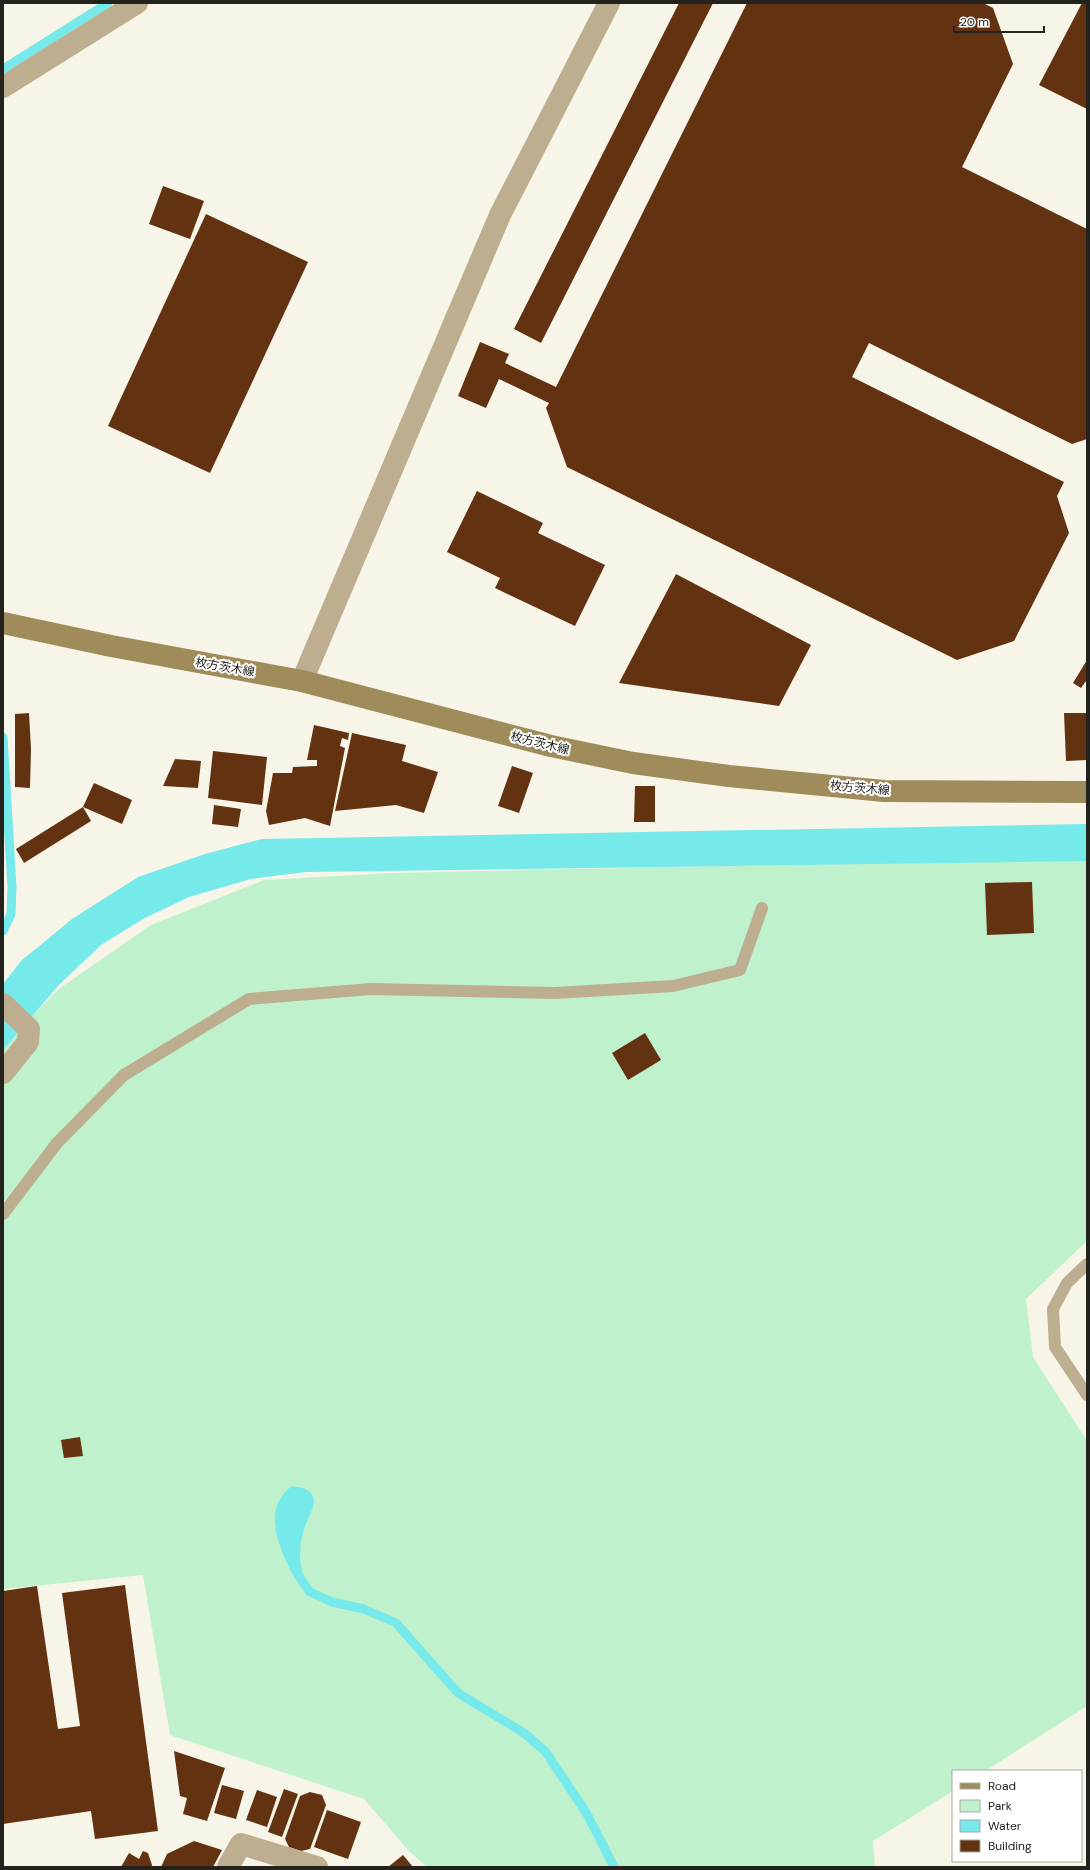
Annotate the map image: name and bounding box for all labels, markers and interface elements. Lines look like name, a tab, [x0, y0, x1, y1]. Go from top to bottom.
scale bar	[954, 8, 1044, 34]
text: 20 m	[960, 14, 989, 30]
street label: 枚方茨木線	[194, 654, 256, 680]
street label: 枚方茨木線	[509, 728, 571, 758]
street label: 枚方茨木線	[829, 777, 891, 799]
legend	[952, 1770, 1082, 1862]
text: Road	[988, 1778, 1016, 1794]
text: Park	[988, 1798, 1012, 1814]
text: Water	[988, 1818, 1022, 1834]
text: Building	[988, 1838, 1032, 1854]

